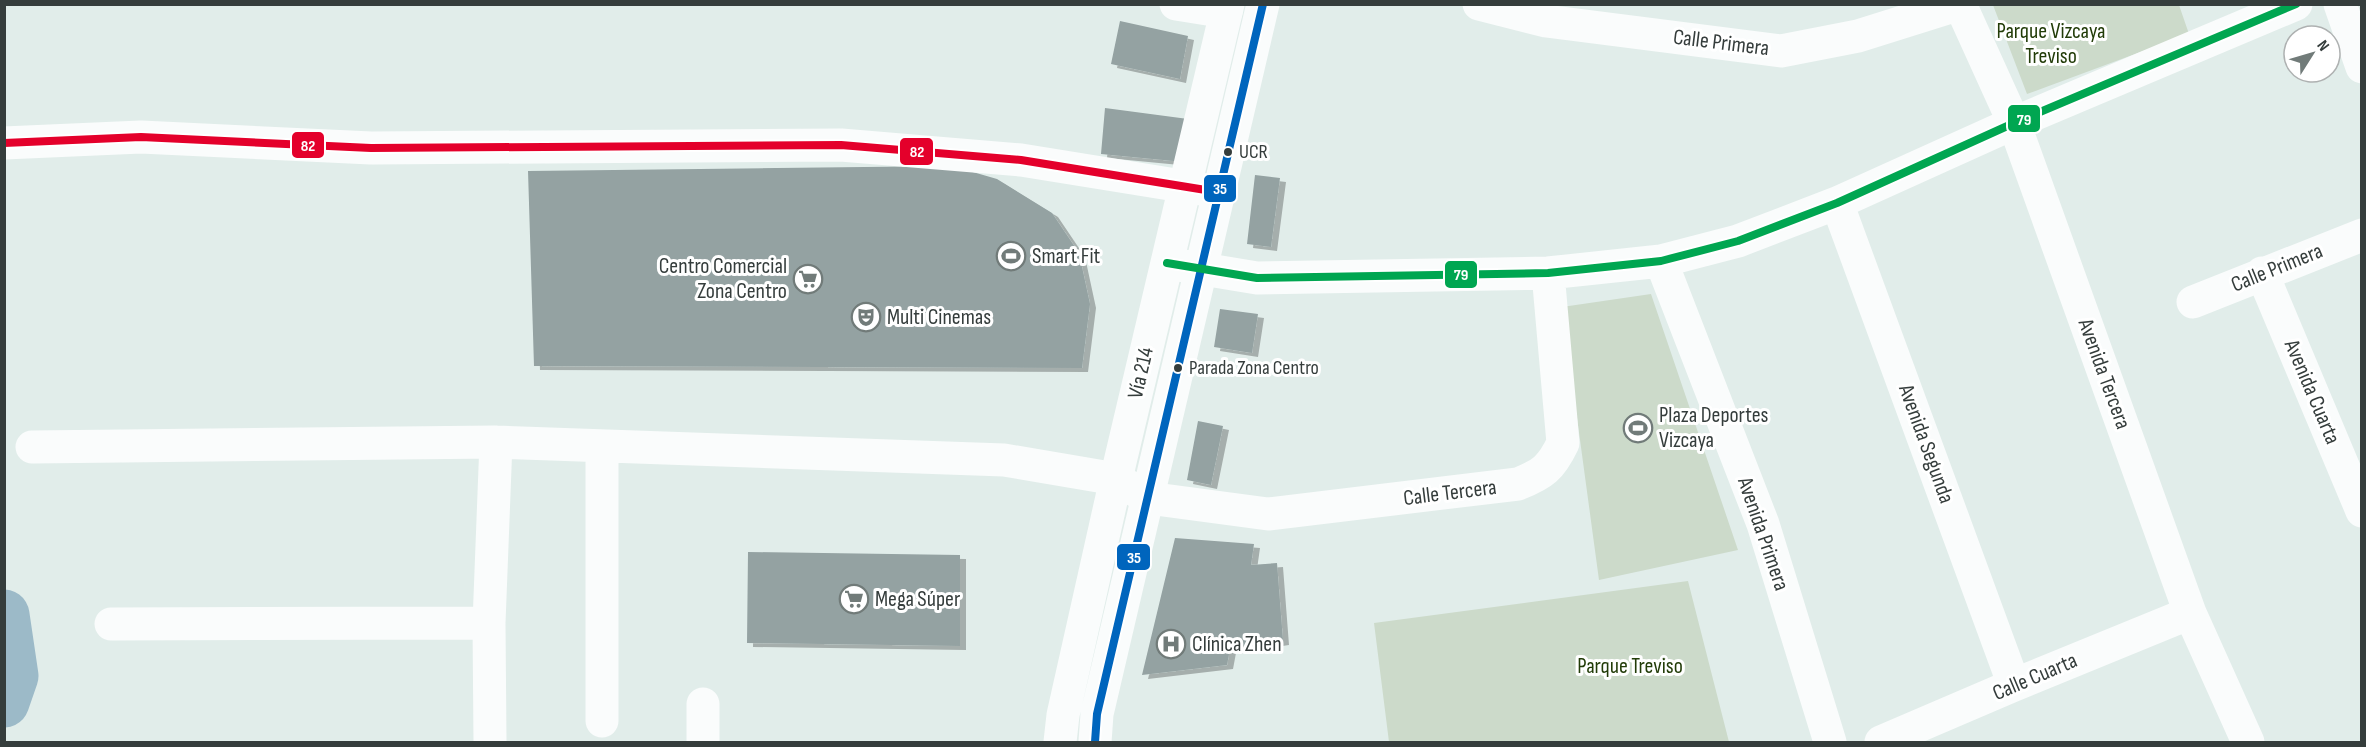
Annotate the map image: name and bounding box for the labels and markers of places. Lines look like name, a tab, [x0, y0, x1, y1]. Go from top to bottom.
place label: UCR	[1239, 140, 1268, 164]
marker: UCR	[1222, 146, 1234, 158]
sports icon: Smart Fit	[995, 240, 1027, 272]
place label: Smart Fit	[1032, 243, 1101, 270]
place label: Centro Comercial Zona Centro	[659, 253, 787, 305]
supermarket icon: Centro Comercial Zona Centro	[792, 263, 824, 295]
theatre icon: Multi Cinemas	[850, 301, 882, 333]
place label: Multi Cinemas	[887, 304, 991, 331]
place label: Parada Zona Centro	[1189, 356, 1319, 380]
marker: Parada Zona Centro	[1172, 362, 1184, 374]
place label: Plaza Deportes Vizcaya	[1659, 402, 1769, 454]
sports icon: Plaza Deportes Vizcaya	[1622, 412, 1654, 444]
supermarket icon: Mega Súper	[838, 583, 870, 615]
place label: Mega Súper	[875, 586, 960, 613]
hospital icon: Clínica Zhen	[1155, 628, 1187, 660]
place label: Clínica Zhen	[1192, 631, 1282, 658]

